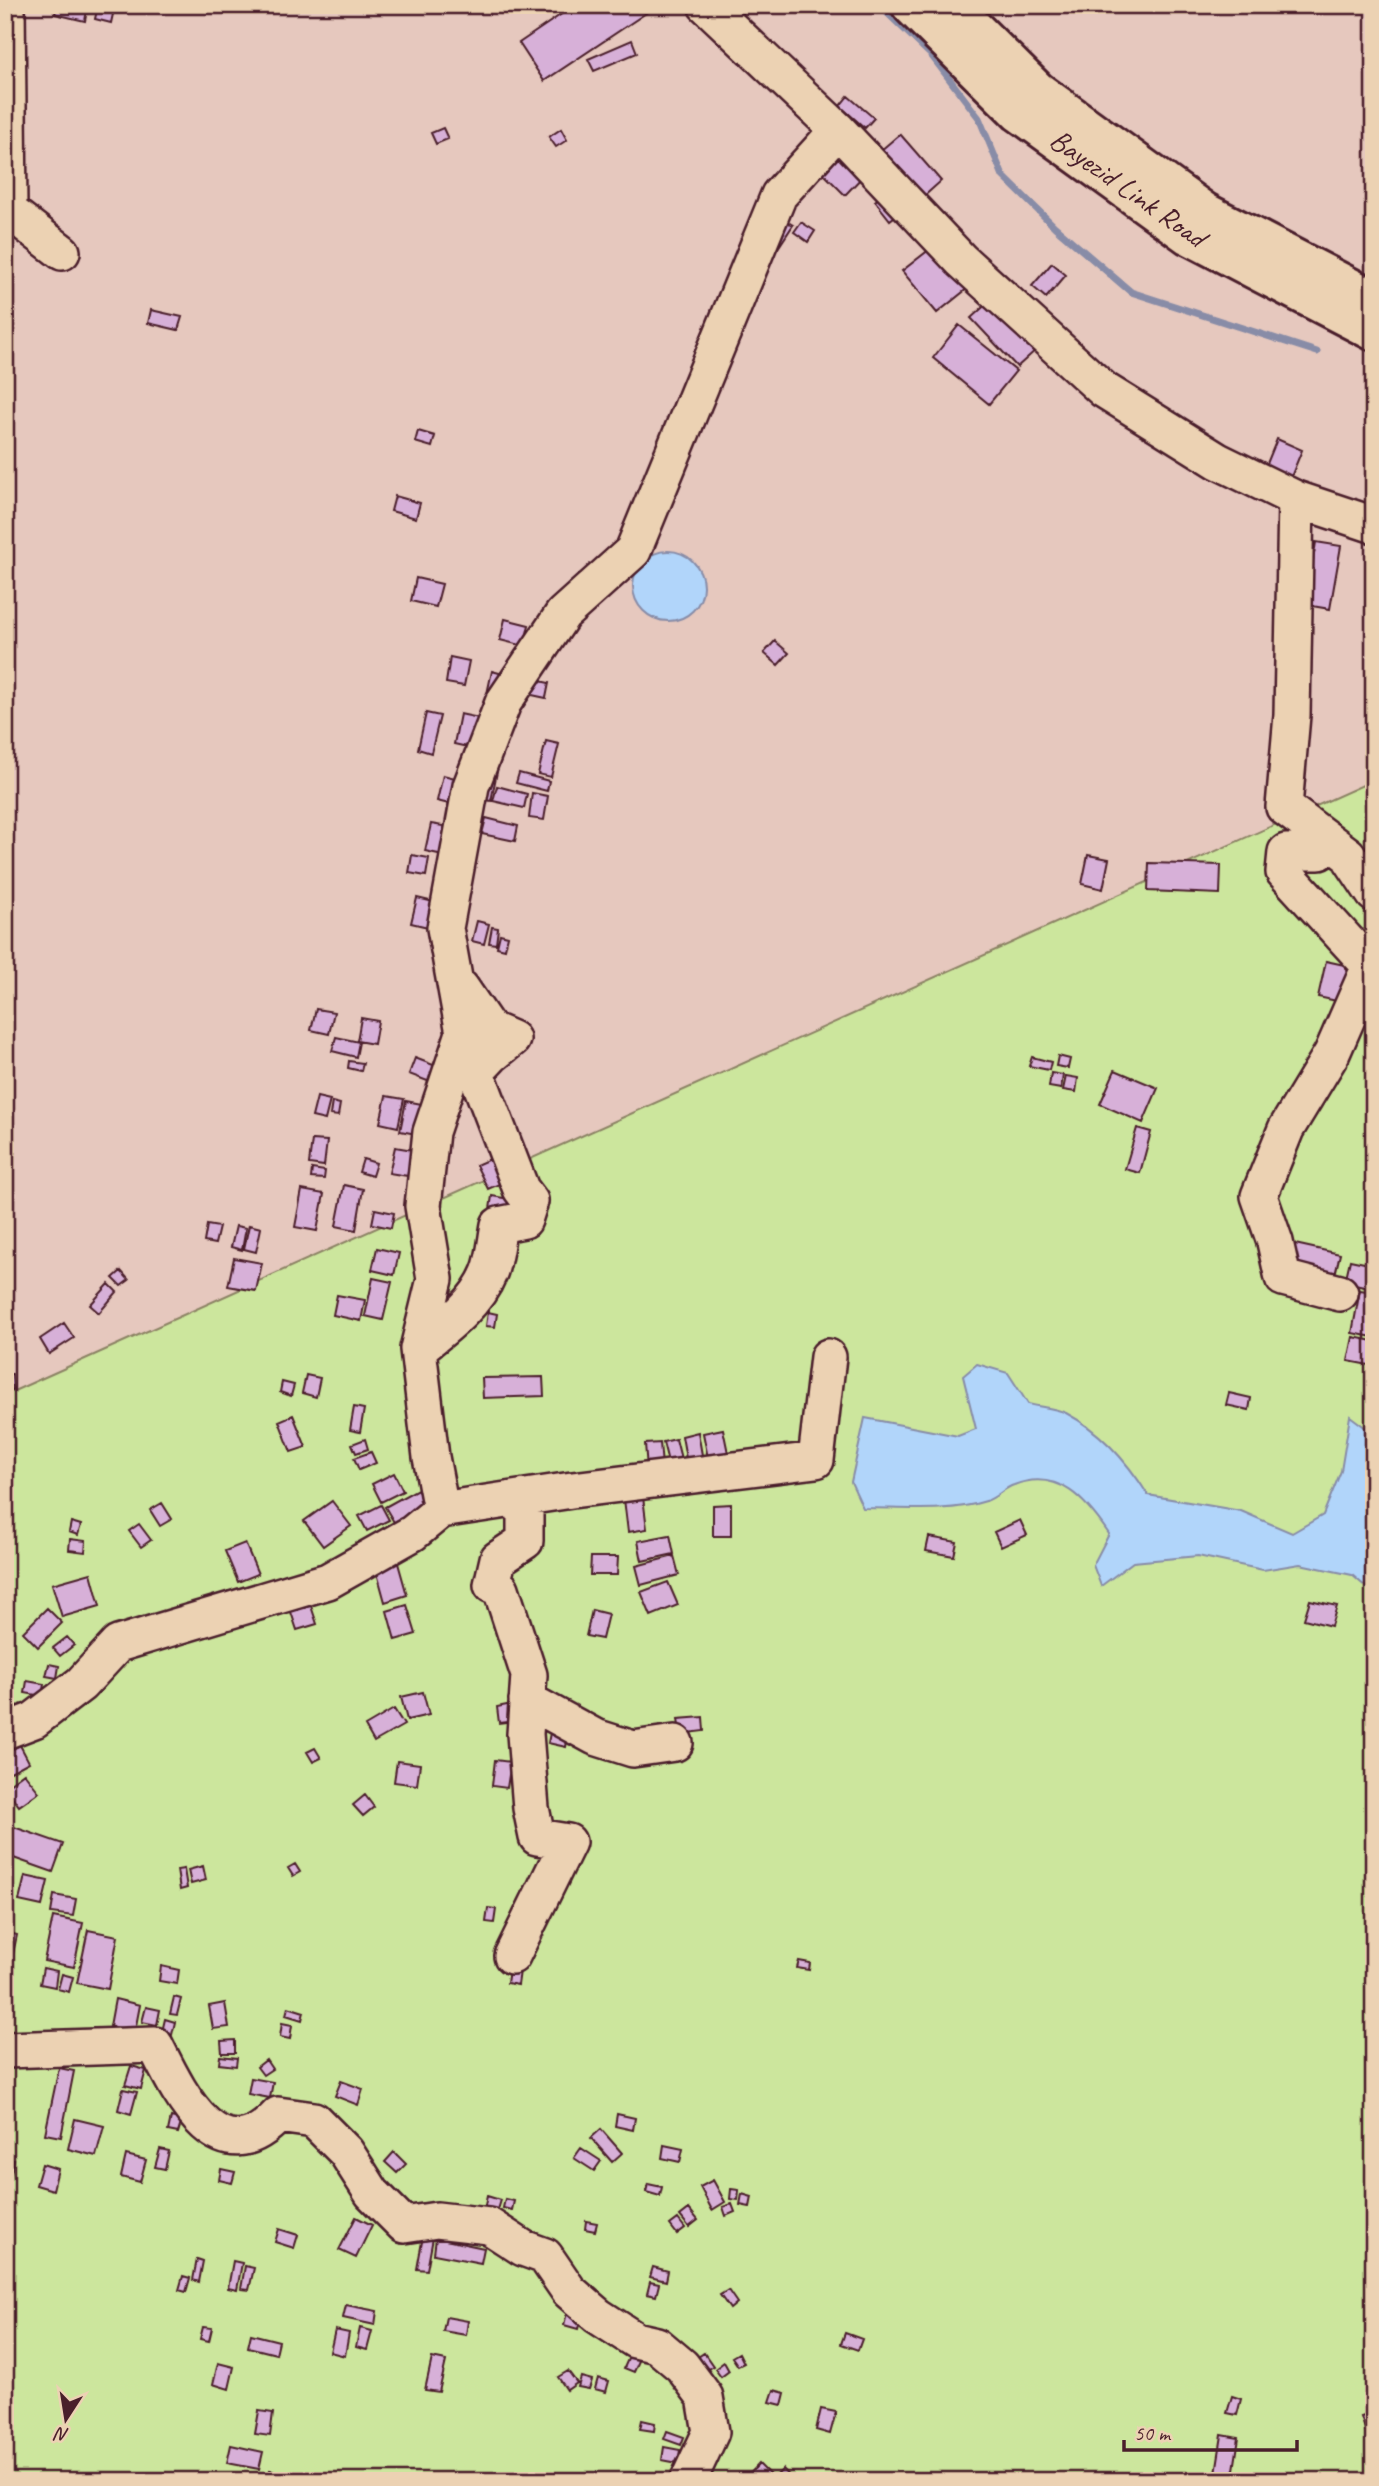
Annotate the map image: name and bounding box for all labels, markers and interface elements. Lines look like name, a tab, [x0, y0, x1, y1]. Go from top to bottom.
street label: Bayezid Link Road	[1042, 120, 1217, 258]
north arrow	[32, 2384, 102, 2454]
scale bar	[1124, 2409, 1297, 2453]
text: 50 m	[1134, 2420, 1172, 2446]
text: N	[51, 2421, 71, 2448]

